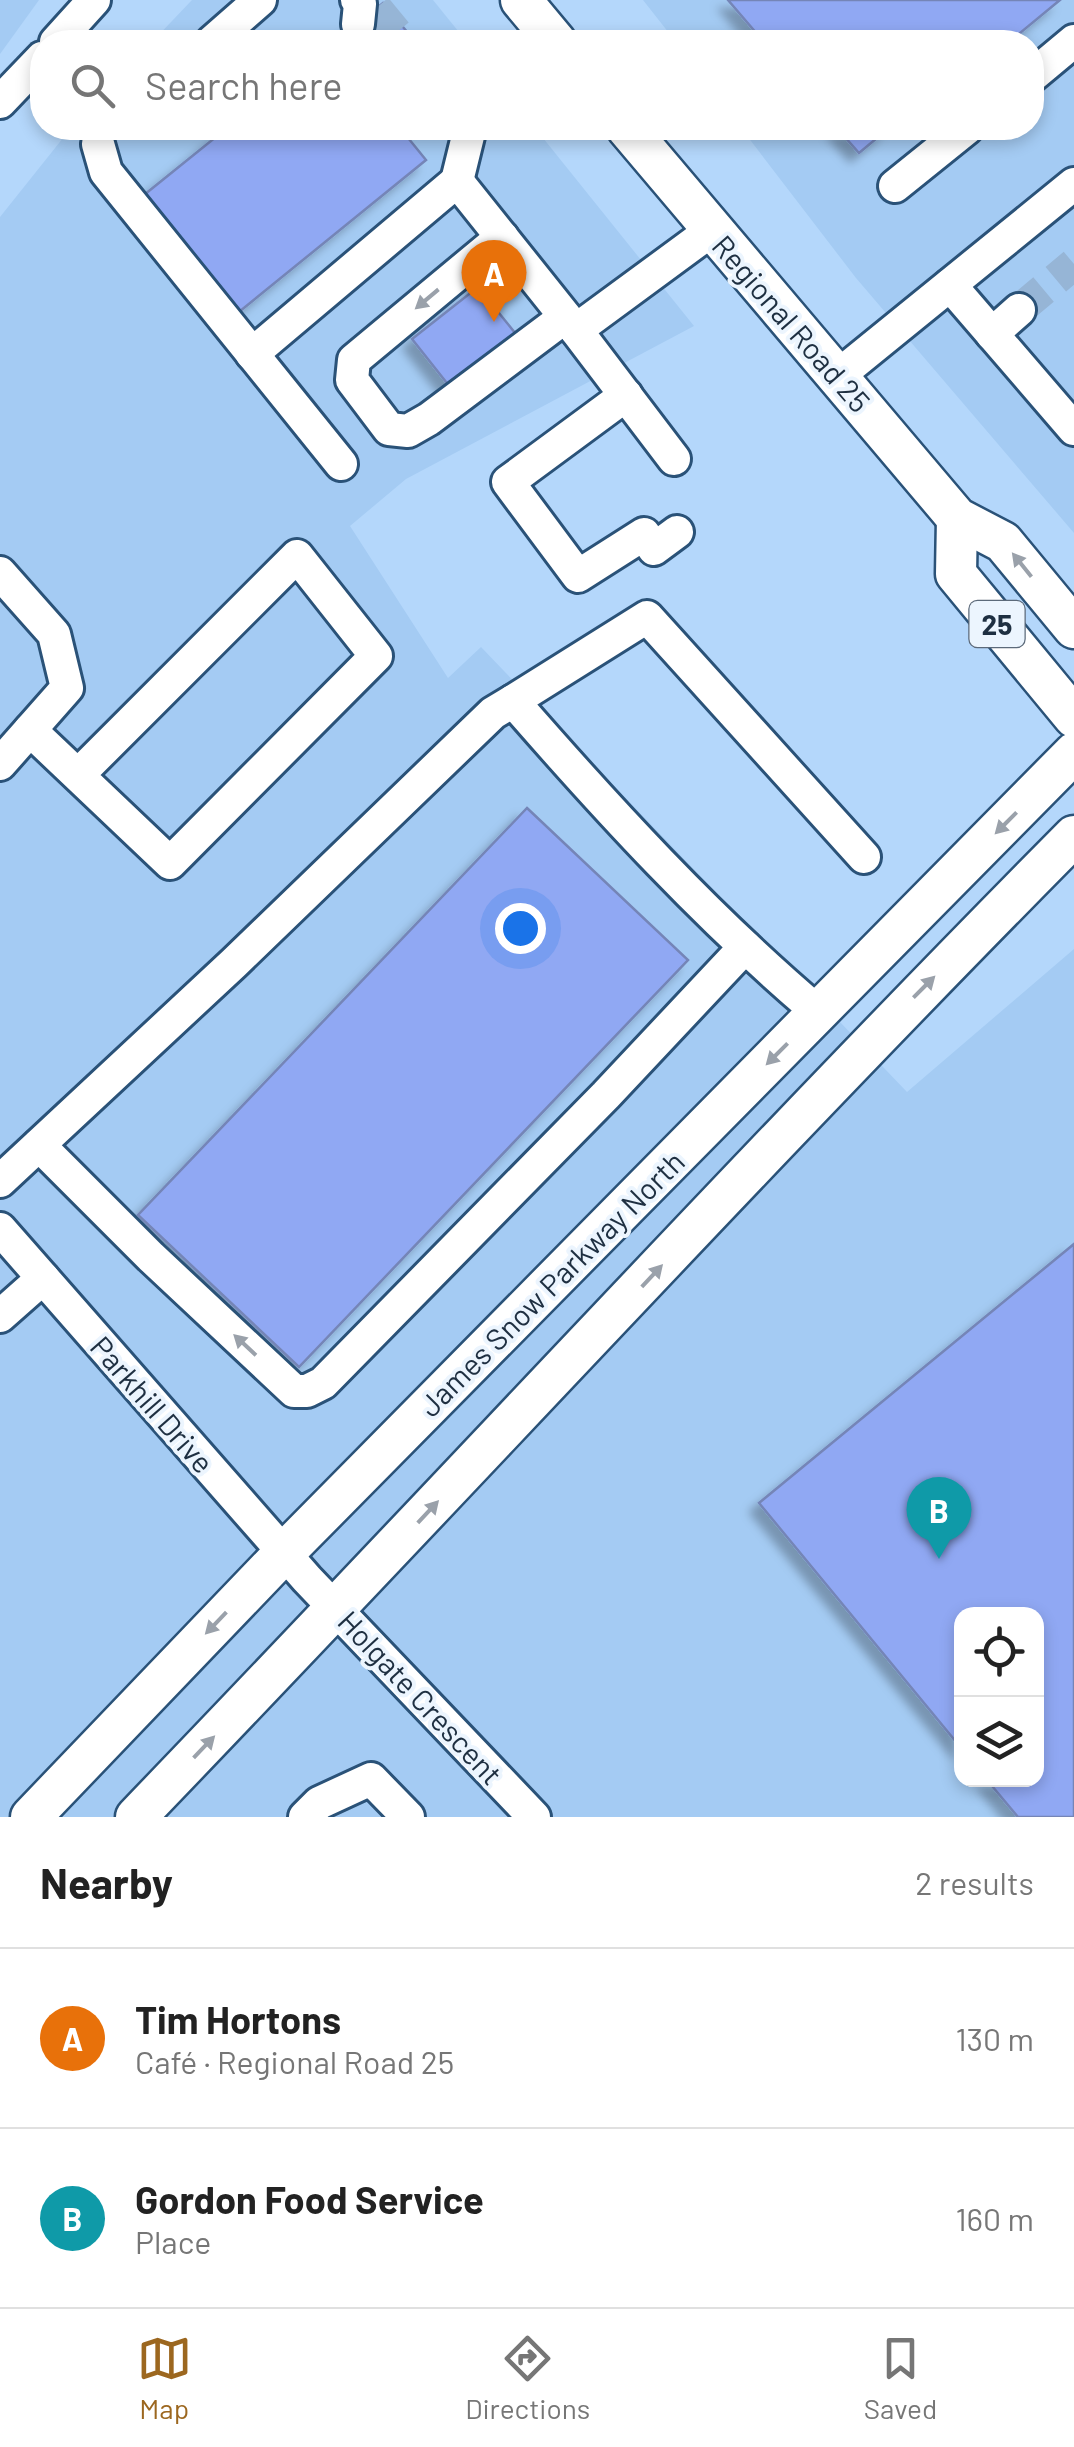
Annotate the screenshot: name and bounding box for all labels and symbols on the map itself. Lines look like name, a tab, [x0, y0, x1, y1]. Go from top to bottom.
street label: Regional Road 25	[705, 227, 879, 419]
pin: A	[462, 240, 526, 322]
one-way arrow	[415, 288, 440, 310]
one-way arrow	[1012, 552, 1033, 577]
road number: 25	[970, 601, 1024, 647]
one-way arrow	[994, 810, 1018, 834]
your location	[495, 903, 546, 954]
one-way arrow	[912, 976, 936, 999]
one-way arrow	[766, 1042, 790, 1065]
street label: James Snow Parkway North	[411, 1143, 691, 1423]
one-way arrow	[640, 1264, 663, 1288]
street label: Parkhill Drive	[84, 1328, 222, 1480]
one-way arrow	[233, 1334, 257, 1357]
pin: B	[906, 1476, 972, 1559]
one-way arrow	[416, 1500, 439, 1524]
street label: Holgate Crescent	[331, 1603, 511, 1791]
one-way arrow	[205, 1611, 228, 1635]
one-way arrow	[191, 1735, 215, 1759]

